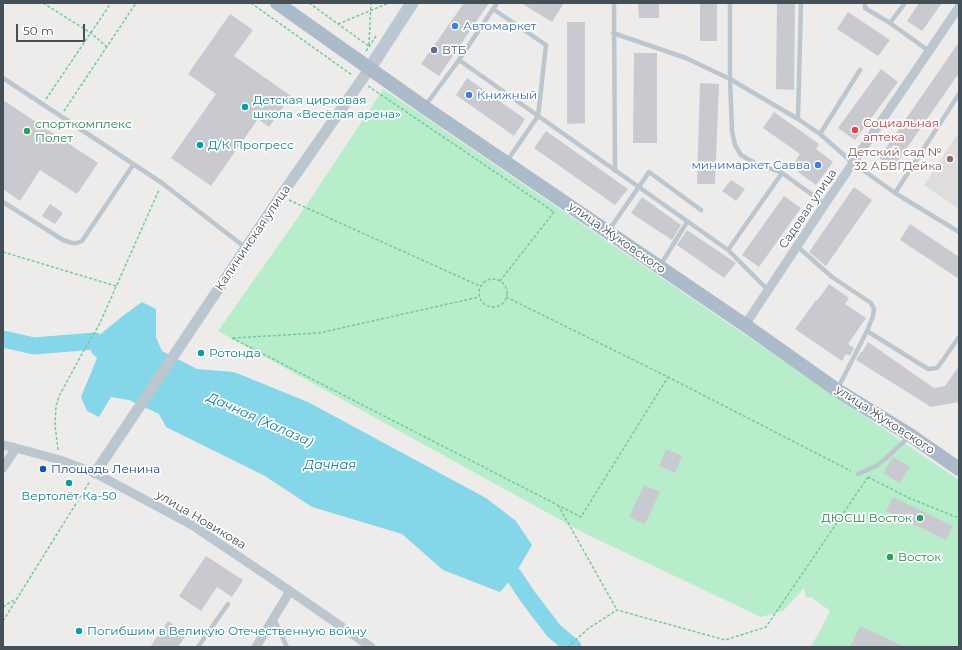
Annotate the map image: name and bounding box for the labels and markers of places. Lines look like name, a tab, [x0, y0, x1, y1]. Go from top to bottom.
place label: Автомаркет	[463, 19, 537, 33]
marker: Автомаркет	[450, 21, 460, 31]
place label: ВТБ	[442, 43, 467, 57]
marker: ВТБ	[429, 45, 439, 55]
place label: Книжный	[477, 88, 537, 102]
marker: Книжный	[464, 90, 474, 100]
place label: Детская цирковая школа «Весёлая арена»	[253, 93, 401, 121]
marker: Детская цирковая школа «Весёлая арена»	[240, 102, 250, 112]
place label: Социальная аптека	[863, 116, 939, 144]
place label: спорткомплекс Полет	[35, 117, 132, 145]
marker: Социальная аптека	[850, 125, 860, 135]
marker: спорткомплекс Полет	[22, 126, 32, 136]
place label: Д/К Прогресс	[208, 138, 294, 152]
marker: Д/К Прогресс	[195, 140, 205, 150]
place label: Детский сад № 32 АБВГДейка	[848, 145, 942, 173]
marker: Детский сад № 32 АБВГДейка	[945, 154, 955, 164]
place label: минимаркет Савва	[691, 158, 810, 172]
marker: минимаркет Савва	[813, 160, 823, 170]
place label: Ротонда	[209, 346, 261, 360]
marker: Ротонда	[196, 348, 206, 358]
place label: Площадь Ленина	[51, 462, 160, 476]
marker: Площадь Ленина	[38, 464, 48, 474]
marker: Вертолёт Ка-50	[64, 478, 74, 488]
place label: Вертолёт Ка-50	[21, 489, 117, 503]
place label: ДЮСШ Восток	[821, 511, 912, 525]
marker: ДЮСШ Восток	[915, 513, 925, 523]
place label: Восток	[898, 550, 941, 564]
marker: Восток	[885, 552, 895, 562]
place label: Погибшим в Великую Отечественную войну	[87, 624, 367, 638]
marker: Погибшим в Великую Отечественную войну	[74, 626, 84, 636]

